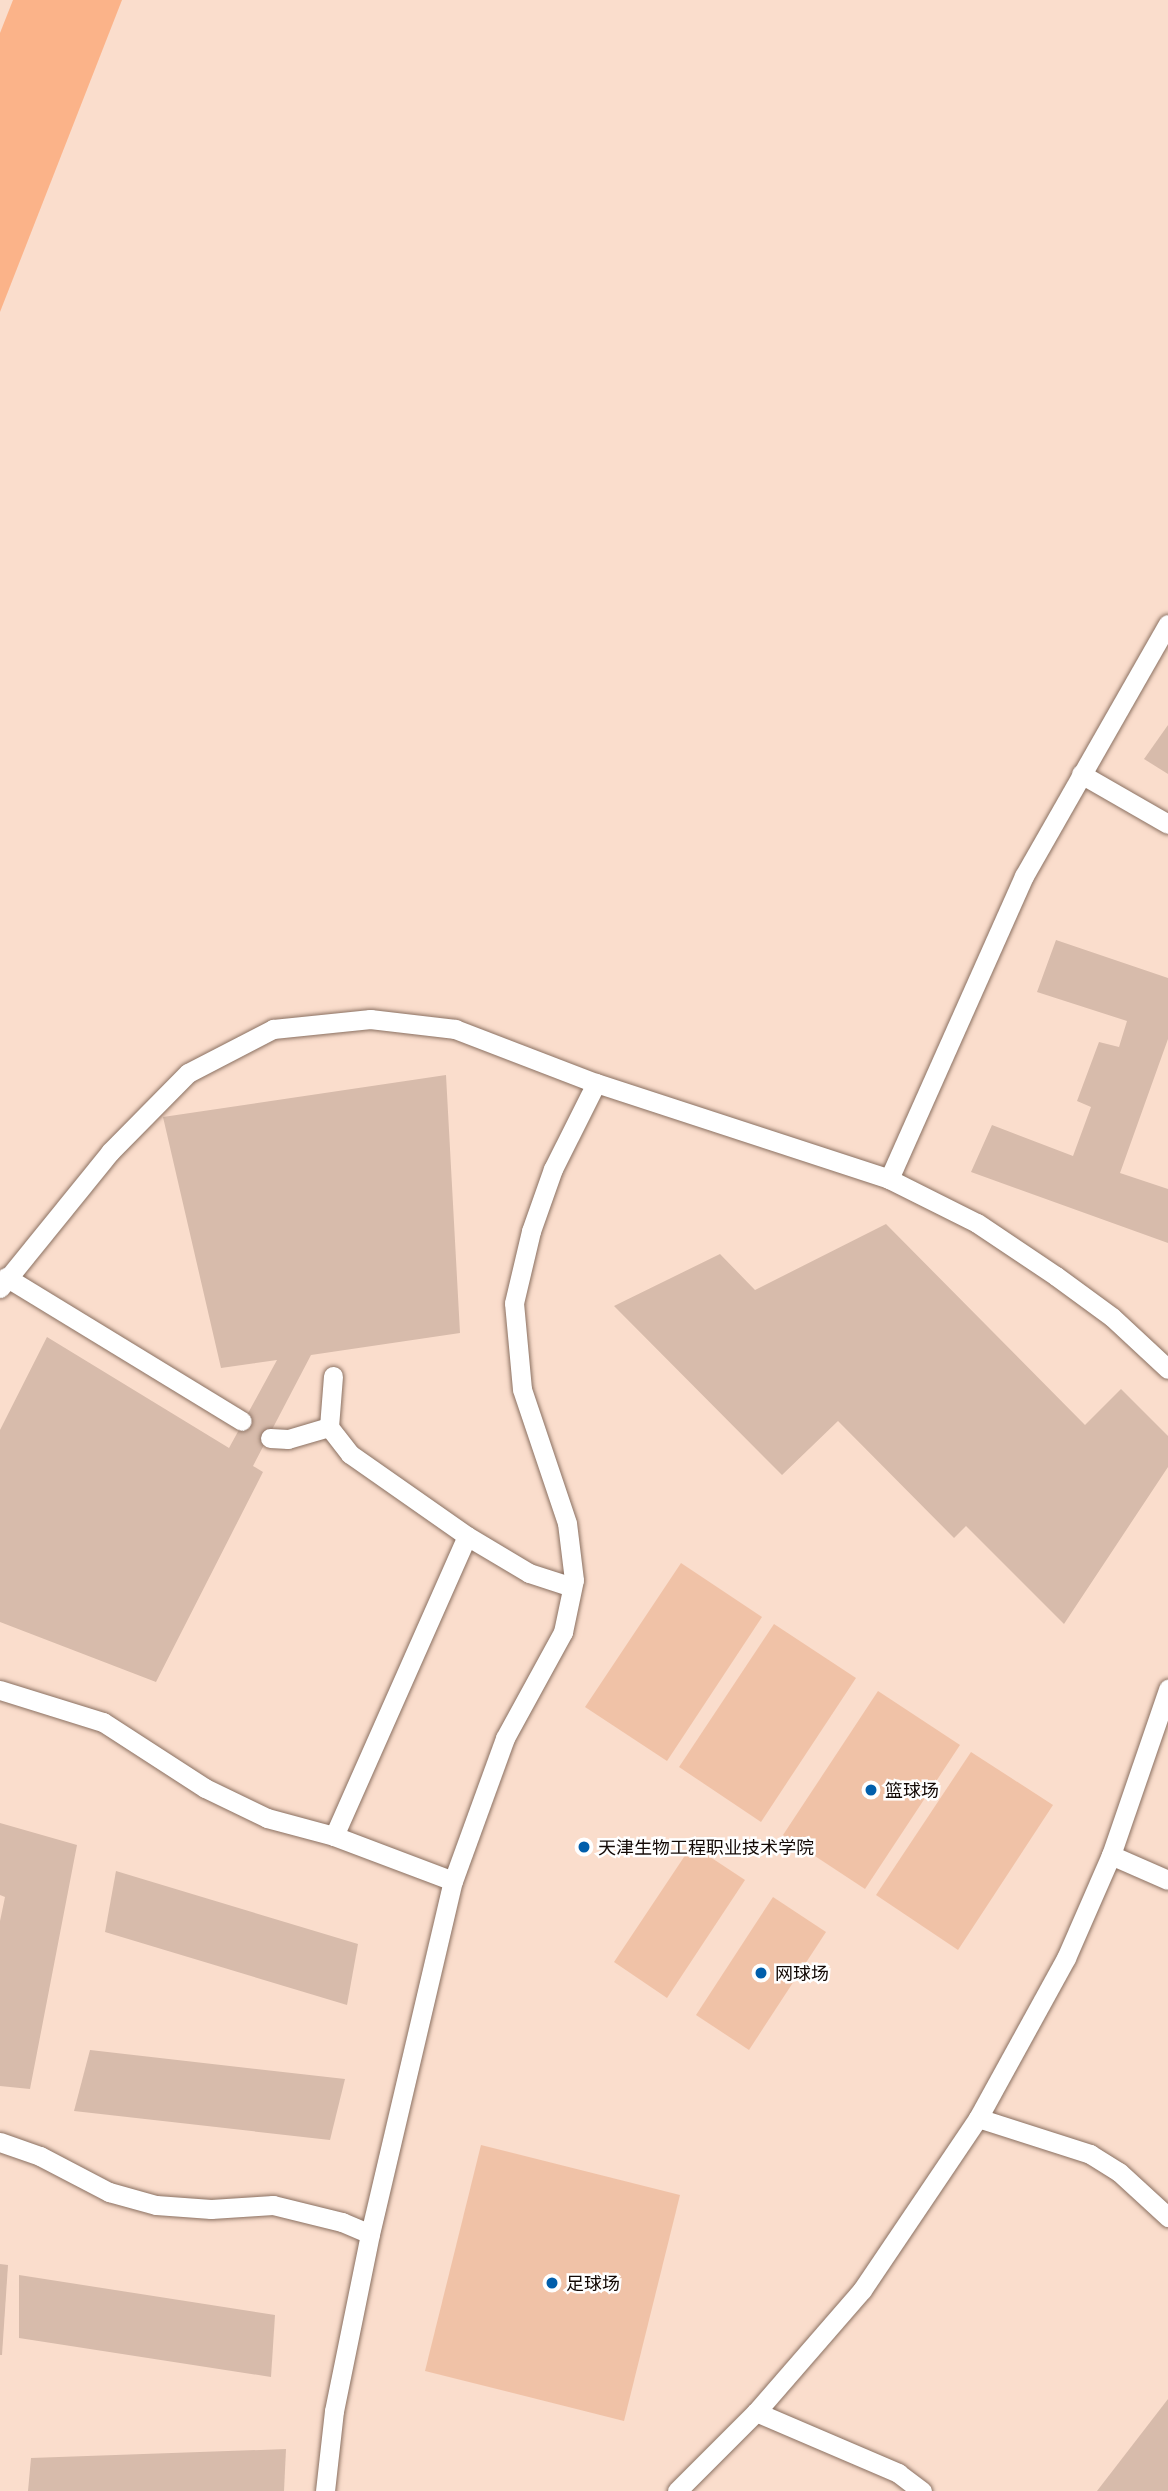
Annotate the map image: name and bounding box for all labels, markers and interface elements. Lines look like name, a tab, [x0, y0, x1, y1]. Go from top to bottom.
place label: 篮球场	[885, 1779, 939, 1801]
marker: 篮球场	[863, 1782, 879, 1798]
place label: 天津生物工程职业技术学院	[598, 1836, 814, 1858]
marker: 天津生物工程职业技术学院	[576, 1839, 592, 1855]
place label: 网球场	[775, 1962, 829, 1984]
marker: 网球场	[753, 1965, 769, 1981]
place label: 足球场	[566, 2272, 620, 2294]
marker: 足球场	[544, 2275, 560, 2291]

